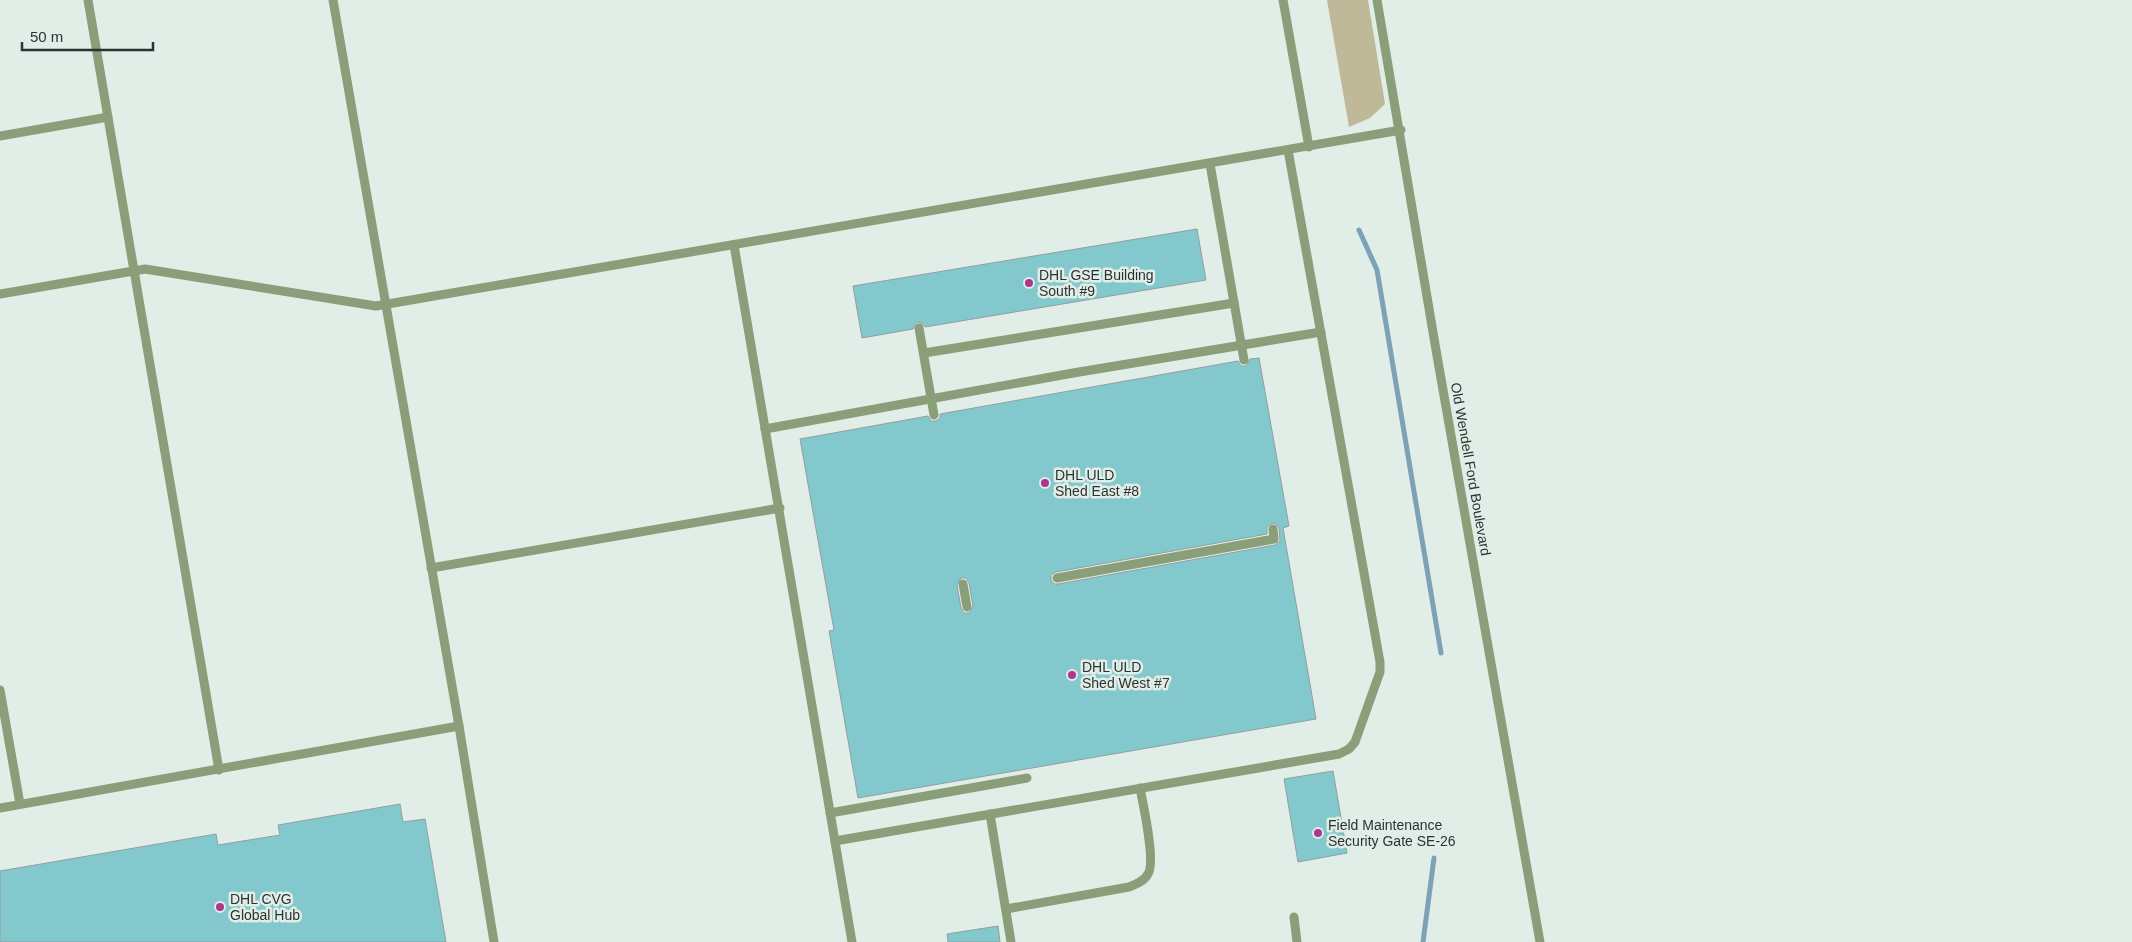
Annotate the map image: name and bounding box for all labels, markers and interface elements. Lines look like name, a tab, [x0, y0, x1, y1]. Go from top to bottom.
scale bar	[22, 20, 154, 52]
text: 50 m	[30, 28, 63, 45]
place label: DHL GSE Building South #9	[1039, 267, 1154, 299]
marker: DHL GSE Building South #9	[1023, 277, 1035, 289]
street label: Old Wendell Ford Boulevard	[1448, 381, 1494, 557]
place label: DHL ULD Shed East #8	[1055, 467, 1139, 499]
marker: DHL ULD Shed East #8	[1039, 477, 1051, 489]
place label: DHL ULD Shed West #7	[1082, 659, 1170, 691]
marker: DHL ULD Shed West #7	[1066, 669, 1078, 681]
place label: Field Maintenance Security Gate SE-26	[1328, 817, 1456, 849]
marker: Field Maintenance Security Gate SE-26	[1312, 827, 1324, 839]
place label: DHL CVG Global Hub	[230, 891, 300, 923]
marker: DHL CVG Global Hub	[214, 901, 226, 913]

